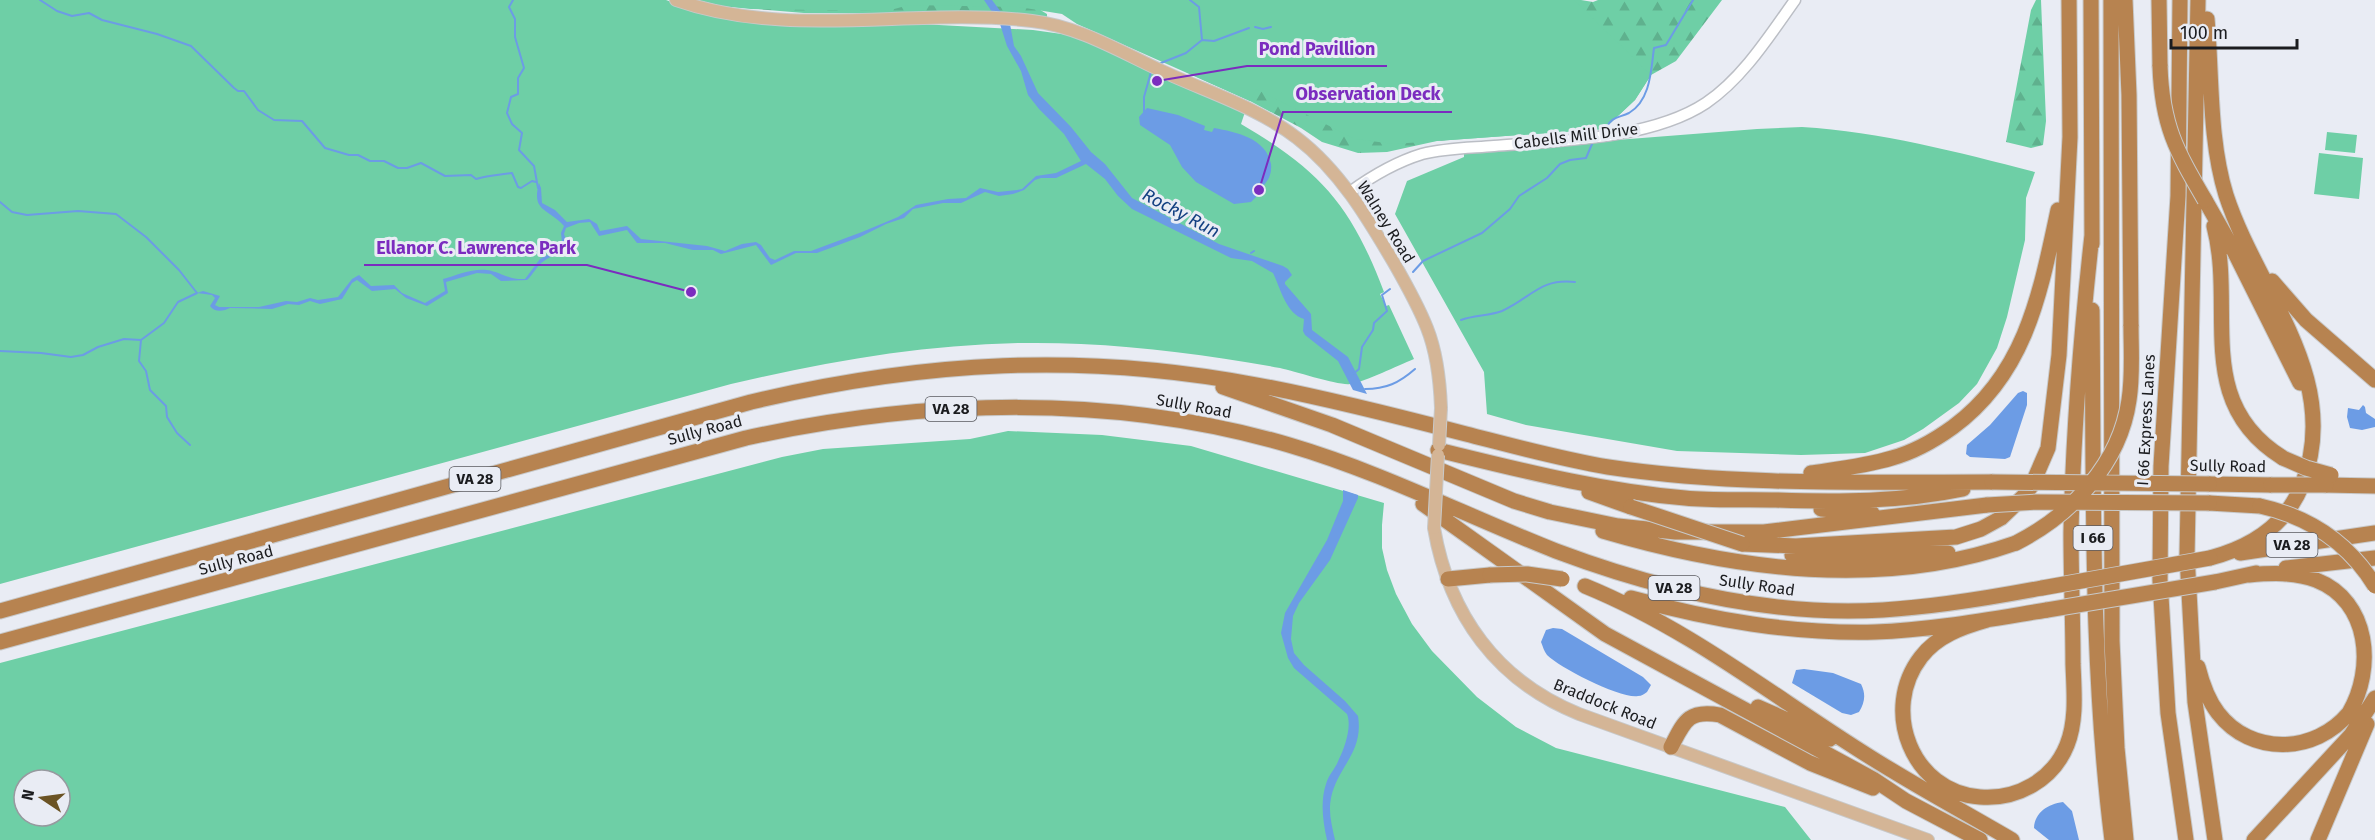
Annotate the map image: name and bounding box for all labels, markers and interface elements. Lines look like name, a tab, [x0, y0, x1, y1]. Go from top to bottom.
scale bar	[2171, 12, 2297, 50]
text: 100 m	[2180, 22, 2228, 44]
callout: Pond Pavillion	[1247, 30, 1387, 66]
text: Pond Pavillion	[1259, 38, 1375, 60]
callout: Observation Deck	[1283, 76, 1452, 112]
text: Observation Deck	[1295, 83, 1442, 105]
street label: Cabells Mill Drive	[1513, 119, 1639, 153]
street label: Walney Road	[1353, 178, 1419, 266]
water label: Rocky Run	[1139, 184, 1223, 242]
callout: Ellanor C. Lawrence Park	[364, 229, 587, 265]
text: Ellanor C. Lawrence Park	[376, 237, 577, 259]
street label: I 66 Express Lanes	[2133, 354, 2159, 486]
street label: Sully Road	[1155, 390, 1233, 422]
road number: VA 28	[926, 397, 976, 421]
street label: Sully Road	[666, 411, 744, 449]
street label: Sully Road	[2190, 456, 2266, 476]
road number: VA 28	[450, 467, 500, 491]
road number: I 66	[2074, 526, 2112, 550]
road number: VA 28	[2266, 533, 2318, 557]
street label: Sully Road	[197, 541, 275, 579]
street label: Sully Road	[1718, 570, 1796, 600]
road number: VA 28	[1648, 576, 1700, 600]
street label: Braddock Road	[1551, 675, 1659, 733]
north arrow	[12, 768, 72, 828]
text: N	[17, 787, 38, 802]

